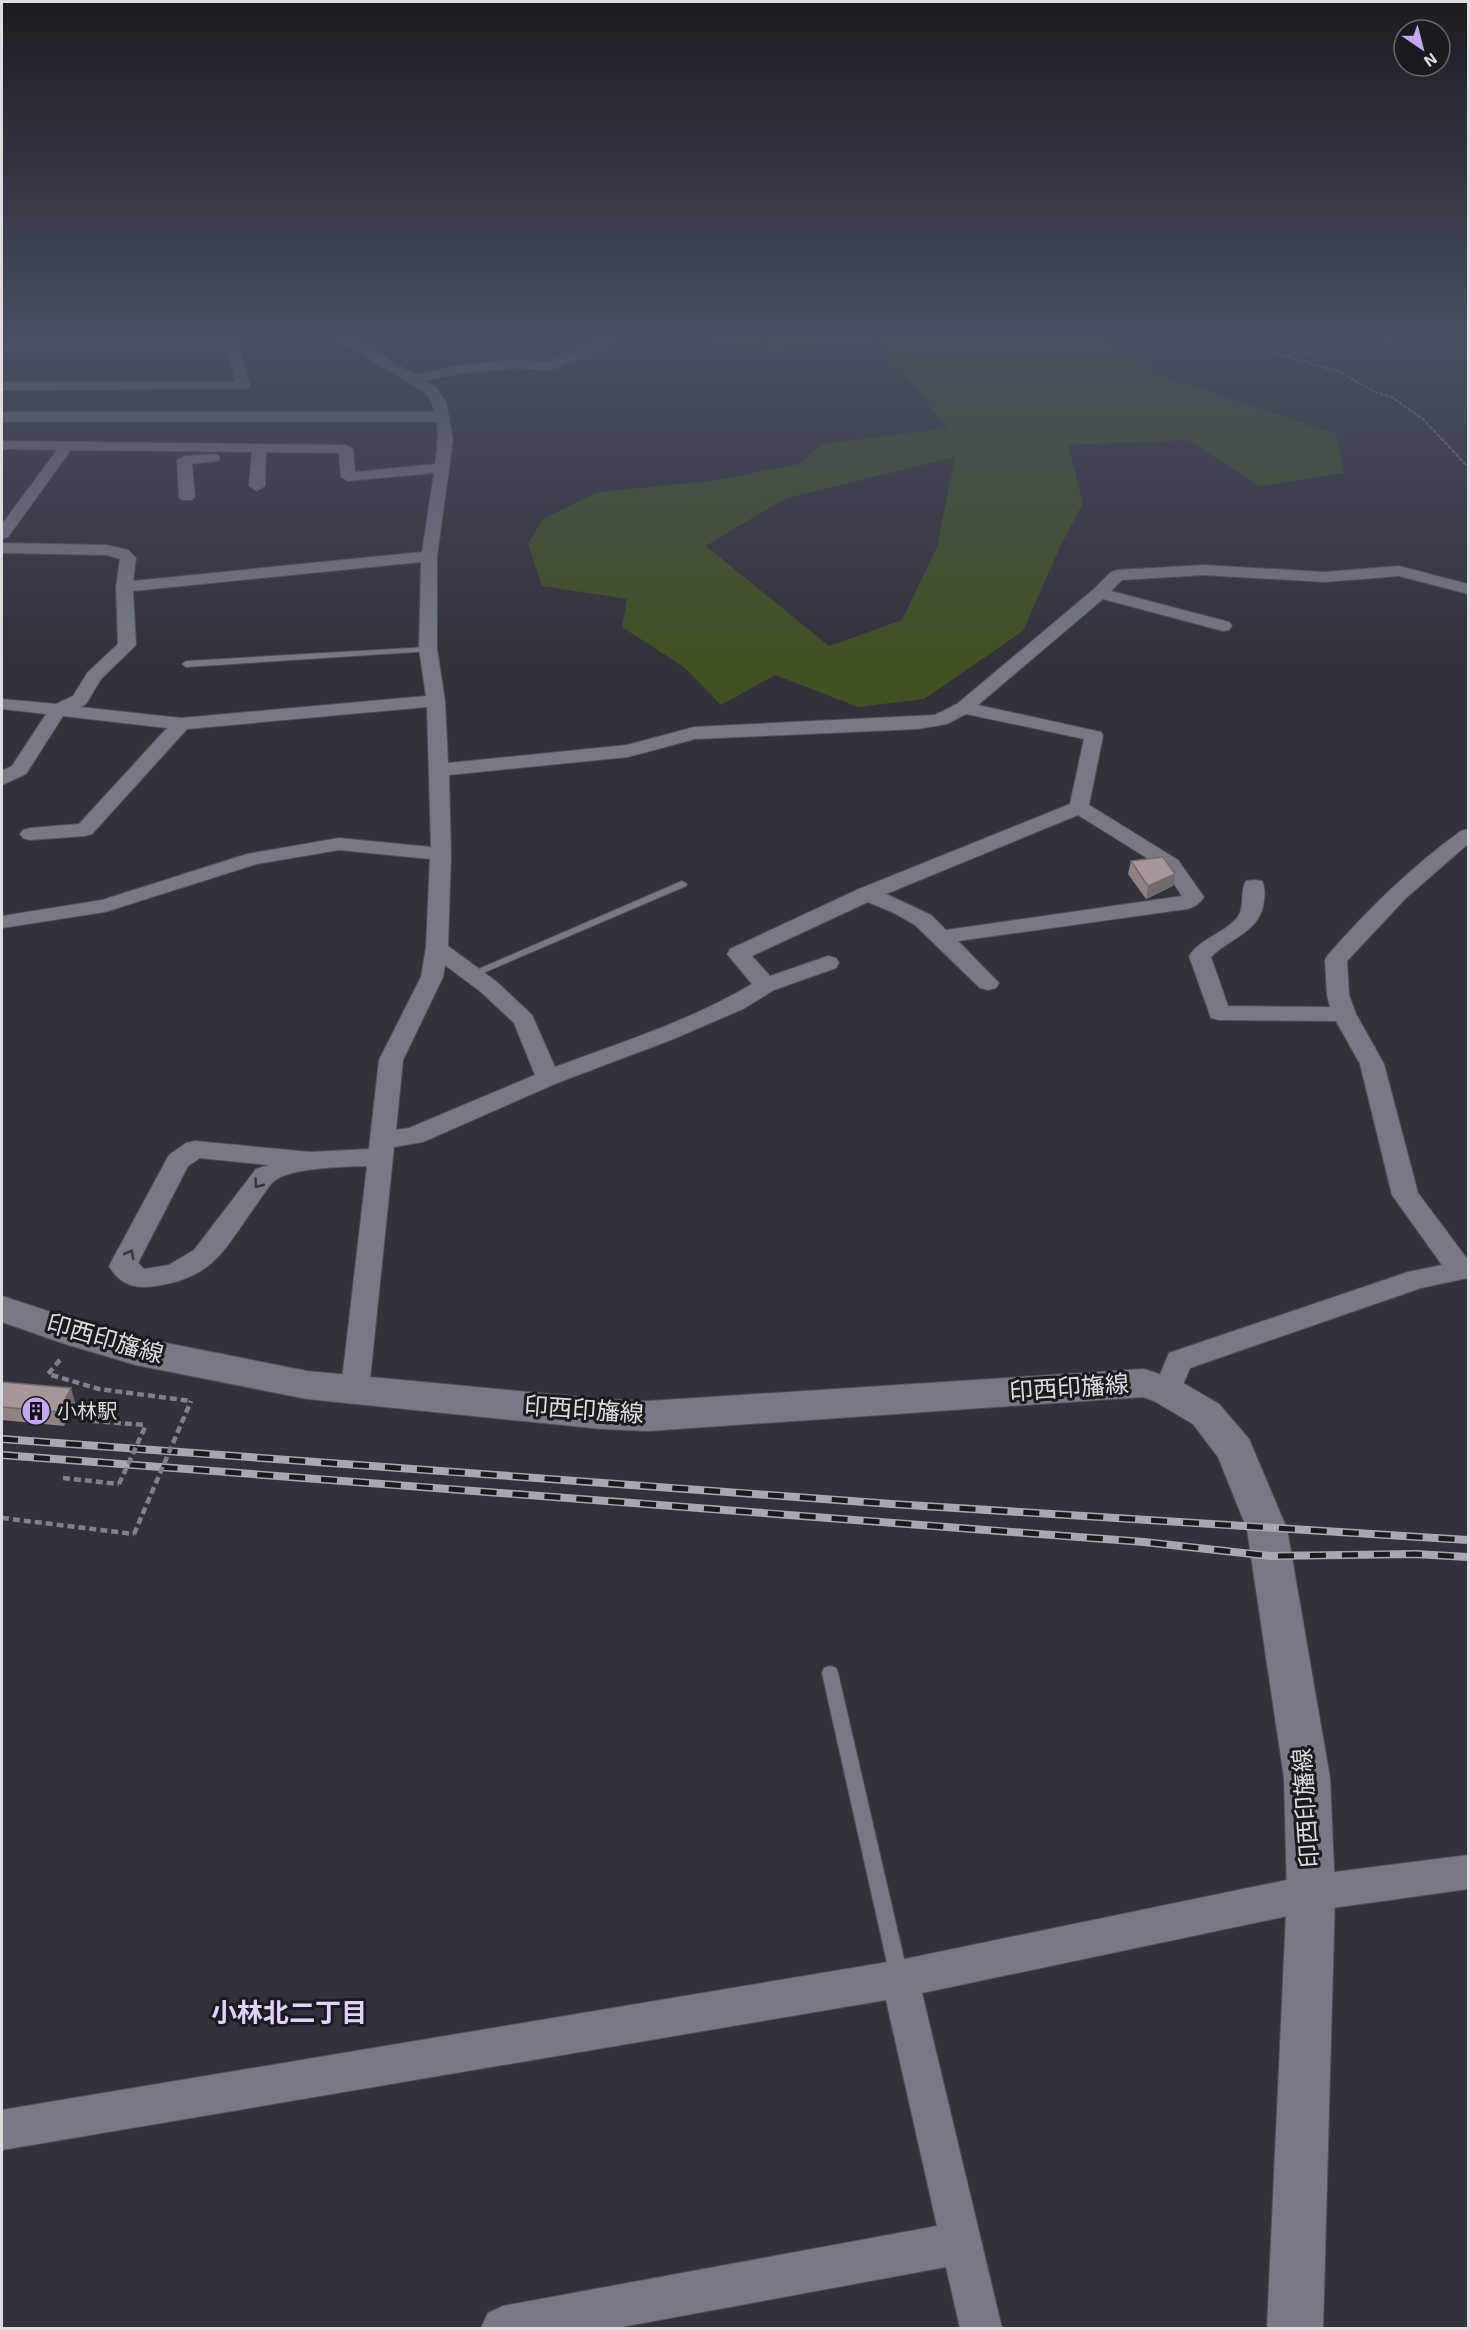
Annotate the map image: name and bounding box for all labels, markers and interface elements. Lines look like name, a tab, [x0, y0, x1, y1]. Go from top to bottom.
north arrow	[1392, 18, 1452, 78]
text: N	[1421, 50, 1441, 72]
one-way arrow	[255, 1177, 266, 1188]
one-way arrow	[123, 1250, 134, 1260]
street label: 印西印旛線	[44, 1307, 167, 1368]
street label: 印西印旛線	[1008, 1368, 1130, 1405]
street label: 印西印旛線	[523, 1390, 645, 1427]
building icon: 小林駅	[20, 1395, 52, 1427]
place label: 小林駅	[57, 1398, 117, 1422]
street label: 印西印旛線	[1286, 1747, 1323, 1869]
district label: 小林北二丁目	[211, 1996, 367, 2027]

